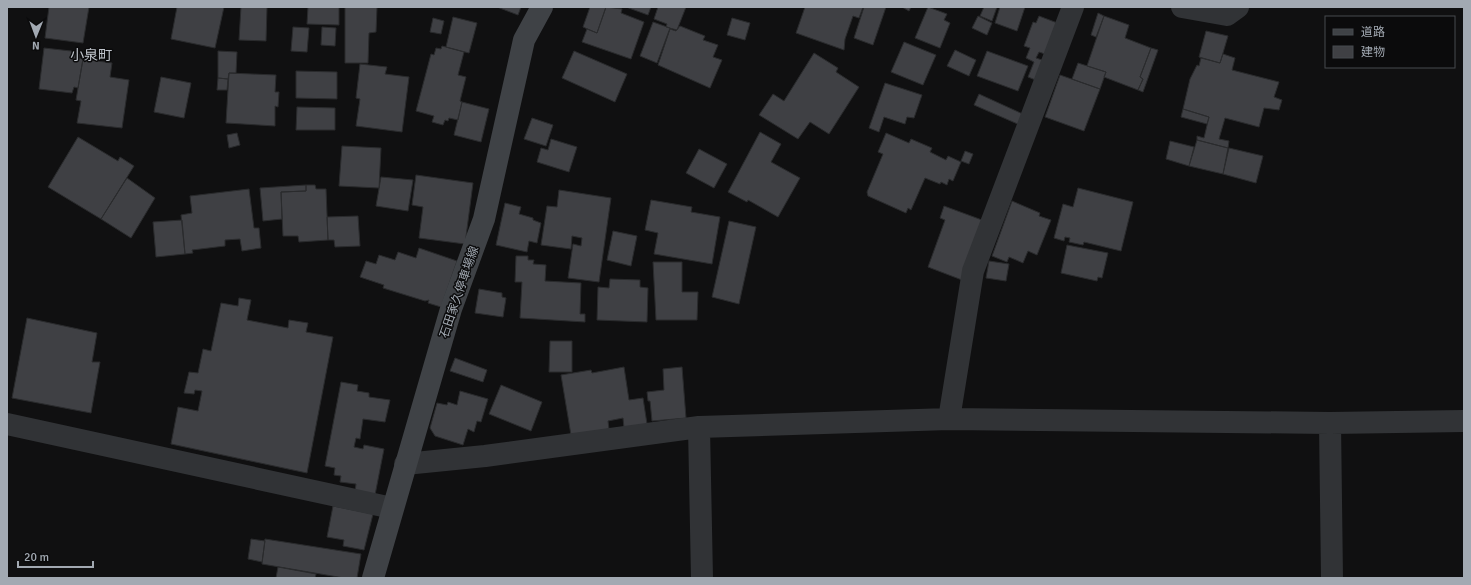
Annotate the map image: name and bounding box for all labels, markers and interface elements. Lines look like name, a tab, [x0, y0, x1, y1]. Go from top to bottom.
north arrow	[16, 16, 56, 56]
legend	[1325, 16, 1455, 68]
text: 道路	[1361, 25, 1385, 40]
text: N	[32, 39, 40, 52]
text: 建物	[1361, 45, 1385, 60]
district label: 小泉町	[70, 47, 112, 64]
street label: 石田家久停車場線	[437, 244, 482, 340]
scale bar	[18, 543, 93, 569]
text: 20 m	[24, 550, 49, 565]

